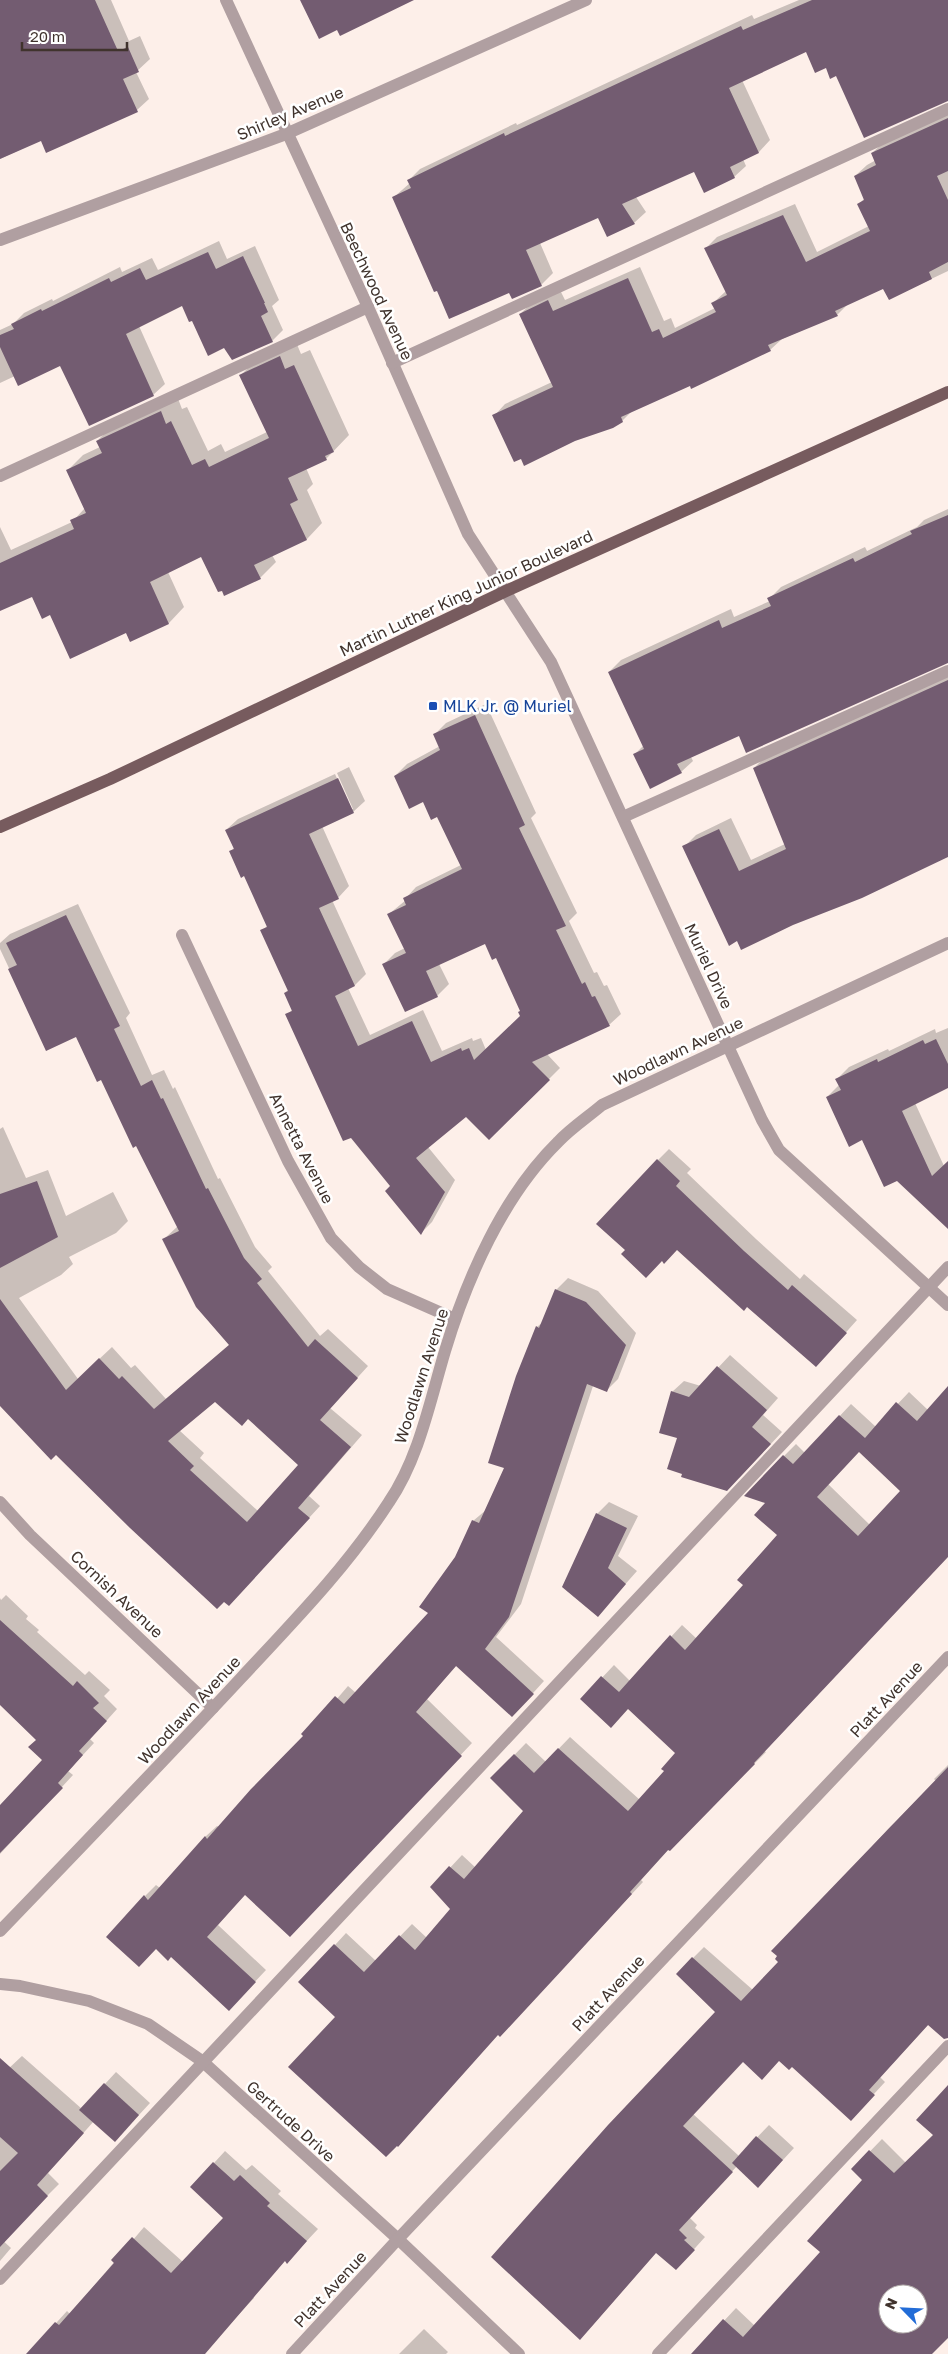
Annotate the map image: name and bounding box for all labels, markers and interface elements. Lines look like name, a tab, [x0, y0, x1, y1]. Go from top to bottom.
scale bar	[22, 20, 128, 52]
text: 20 m	[30, 27, 65, 45]
street label: Shirley Avenue	[234, 82, 346, 144]
street label: Beechwood Avenue	[336, 219, 418, 363]
street label: Martin Luther King Junior Boulevard	[336, 525, 596, 661]
place label: MLK Jr. @ Muriel	[443, 696, 572, 716]
marker: MLK Jr. @ Muriel	[427, 700, 439, 712]
street label: Muriel Drive	[680, 920, 738, 1012]
street label: Woodlawn Avenue	[610, 1012, 746, 1090]
street label: Annetta Avenue	[265, 1089, 339, 1207]
street label: Woodlawn Avenue	[390, 1306, 452, 1446]
street label: Cornish Avenue	[66, 1546, 168, 1642]
street label: Woodlawn Avenue	[134, 1652, 244, 1768]
street label: Platt Avenue	[845, 1656, 927, 1742]
street label: Platt Avenue	[567, 1950, 649, 2036]
street label: Gertrude Drive	[243, 2076, 339, 2166]
street label: Platt Avenue	[289, 2246, 371, 2332]
north arrow	[878, 2284, 928, 2334]
text: N	[881, 2295, 901, 2312]

